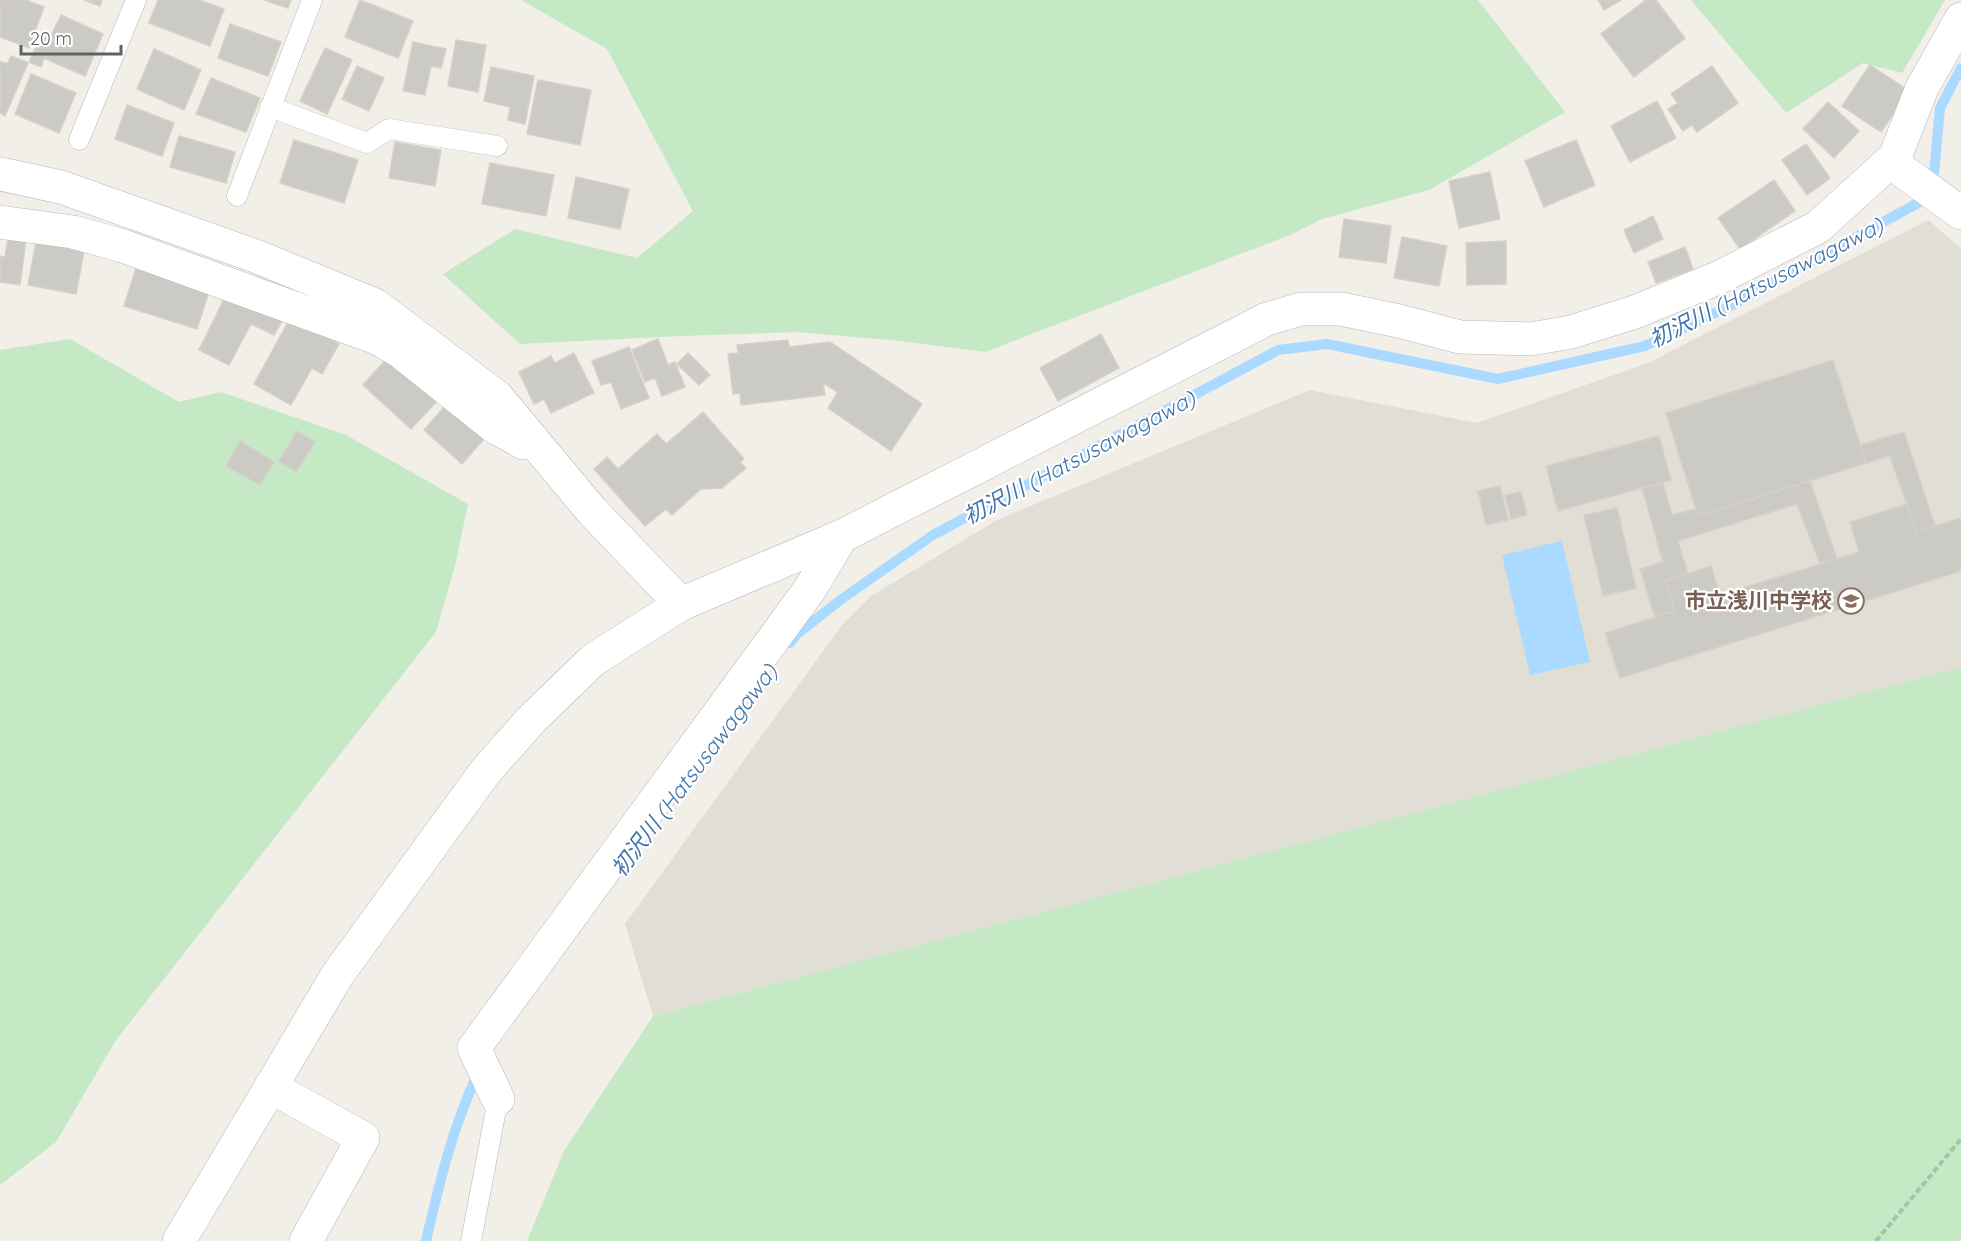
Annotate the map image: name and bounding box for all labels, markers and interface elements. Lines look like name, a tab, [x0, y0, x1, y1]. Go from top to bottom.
scale bar	[21, 18, 122, 56]
text: 20 m	[30, 27, 72, 50]
water label: 初沢川 (Hatsusawagawa)	[1644, 210, 1888, 353]
water label: 初沢川 (Hatsusawagawa)	[958, 384, 1201, 530]
school or university icon: 市立浅川中学校	[1836, 586, 1866, 616]
place label: 市立浅川中学校	[1685, 587, 1832, 613]
water label: 初沢川 (Hatsusawagawa)	[605, 658, 784, 882]

